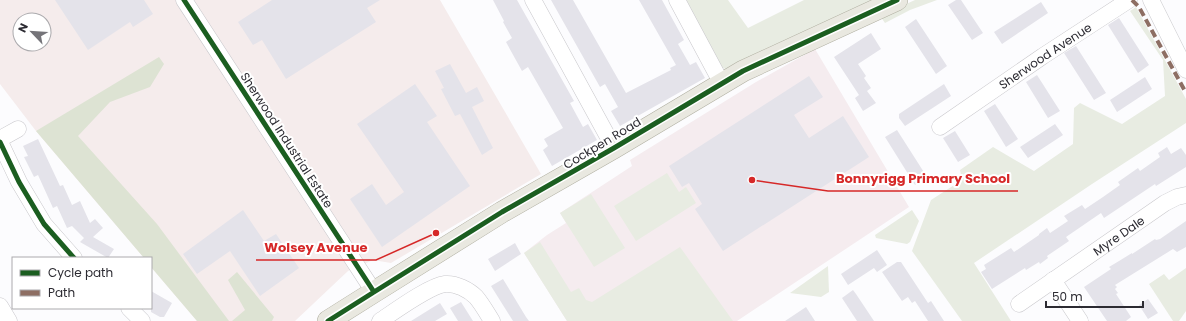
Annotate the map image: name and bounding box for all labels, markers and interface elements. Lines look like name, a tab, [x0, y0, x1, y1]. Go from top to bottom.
north arrow	[12, 12, 52, 52]
street label: Sherwood Avenue	[995, 18, 1095, 93]
text: N	[14, 21, 32, 35]
street label: Sherwood Industrial Estate	[237, 69, 337, 211]
street label: Cockpen Road	[560, 113, 644, 173]
callout: Bonnyrigg Primary School	[828, 166, 1018, 191]
text: Bonnyrigg Primary School	[836, 169, 1010, 188]
street label: Myre Dale	[1089, 211, 1148, 259]
callout: Wolsey Avenue	[256, 235, 376, 260]
text: Wolsey Avenue	[264, 238, 368, 257]
legend	[12, 257, 152, 309]
text: Cycle path	[48, 264, 113, 281]
scale bar	[1046, 283, 1143, 309]
text: Path	[48, 284, 75, 301]
text: 50 m	[1052, 288, 1083, 305]

